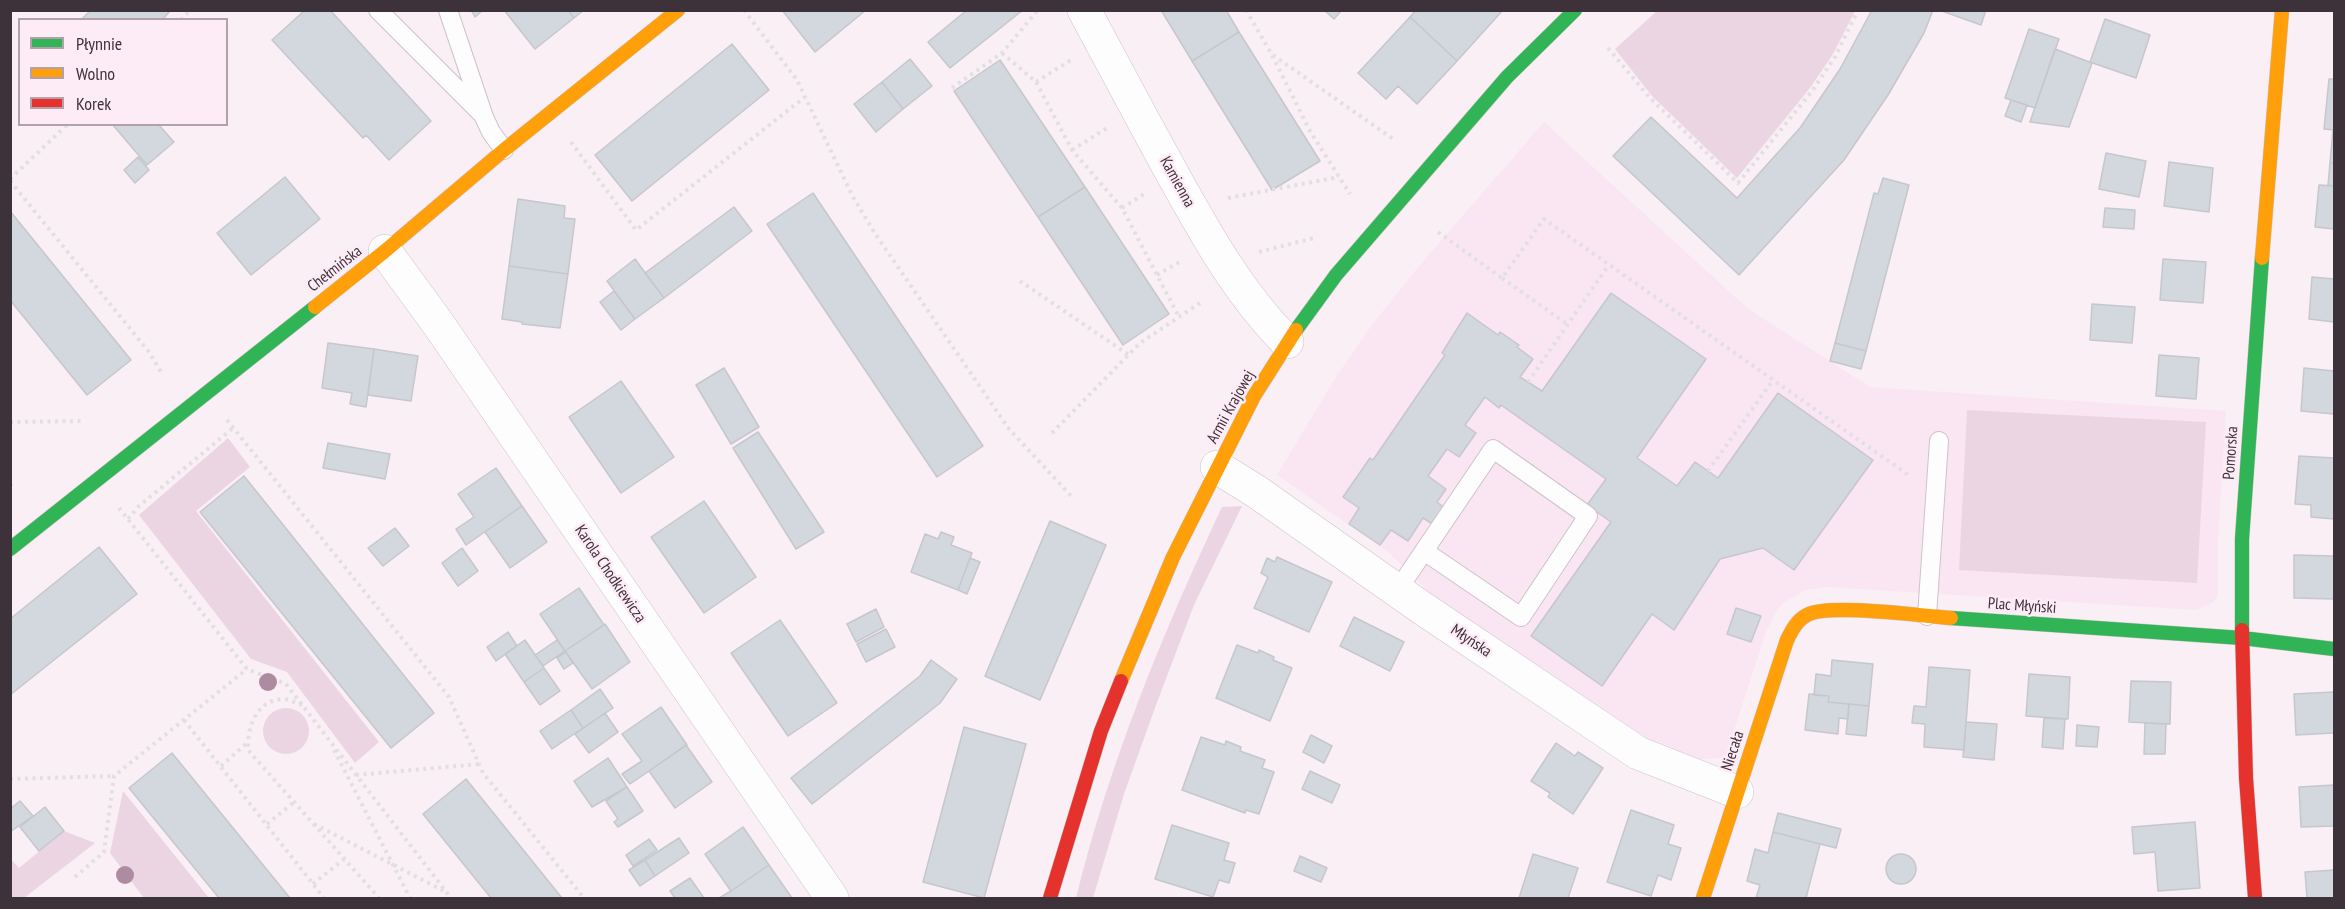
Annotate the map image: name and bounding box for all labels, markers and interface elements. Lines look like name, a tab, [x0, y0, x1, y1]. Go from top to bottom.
legend	[18, 18, 228, 126]
text: Płynnie	[76, 32, 122, 55]
text: Wolno	[76, 62, 115, 85]
text: Korek	[76, 92, 111, 115]
street label: Kamienna	[1155, 153, 1199, 211]
street label: Chełmińska	[304, 242, 366, 296]
street label: Armii Krajowej	[1203, 367, 1259, 447]
street label: Pomorska	[2220, 426, 2242, 480]
street label: Karola Chodkiewicza	[570, 521, 650, 627]
street label: Plac Młyński	[1987, 594, 2057, 618]
street label: Młyńska	[1447, 620, 1495, 662]
street label: Niecała	[1718, 729, 1748, 773]

